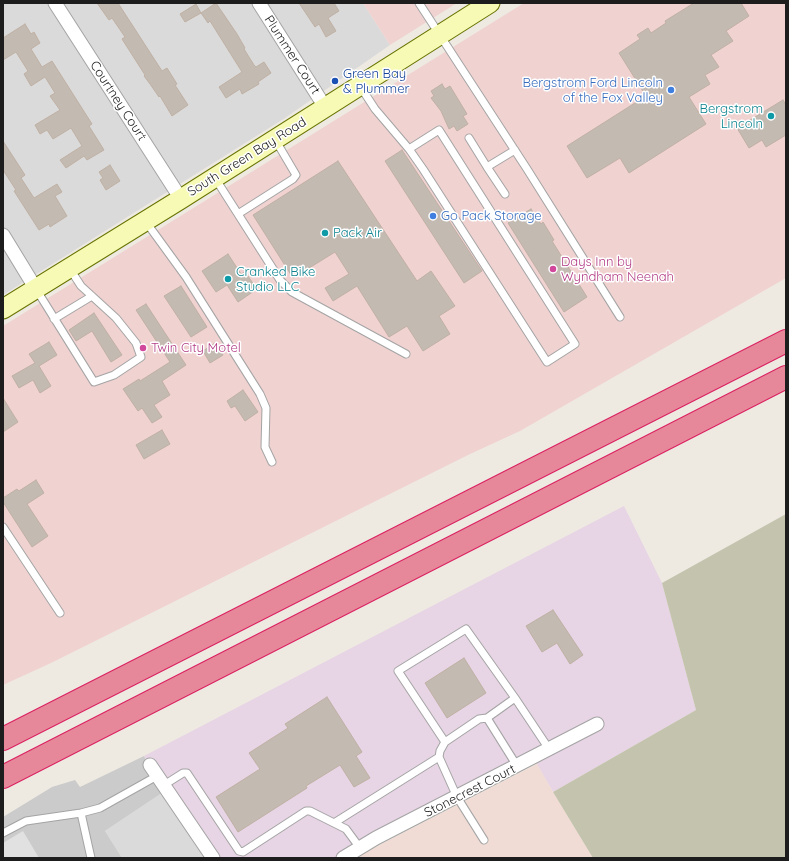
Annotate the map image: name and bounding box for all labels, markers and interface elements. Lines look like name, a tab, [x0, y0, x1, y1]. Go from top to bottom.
street label: Plummer Court	[261, 13, 323, 97]
street label: Courtney Court	[86, 58, 150, 144]
place label: Green Bay & Plummer	[343, 66, 410, 97]
place label: Bergstrom Ford Lincoln of the Fox Valley	[522, 75, 663, 106]
marker: Green Bay & Plummer	[330, 76, 340, 86]
marker: Bergstrom Ford Lincoln of the Fox Valley	[666, 85, 676, 95]
place label: Bergstrom Lincoln	[699, 101, 763, 132]
marker: Bergstrom Lincoln	[766, 111, 776, 121]
street label: South Green Bay Road	[185, 114, 309, 200]
place label: Go Pack Storage	[441, 208, 542, 224]
marker: Go Pack Storage	[428, 211, 438, 221]
place label: Pack Air	[333, 225, 382, 241]
marker: Pack Air	[320, 228, 330, 238]
place label: Days Inn by Wyndham Neenah	[561, 254, 674, 285]
place label: Cranked Bike Studio LLC	[236, 264, 315, 295]
marker: Days Inn by Wyndham Neenah	[548, 264, 558, 274]
marker: Cranked Bike Studio LLC	[223, 274, 233, 284]
place label: Twin City Motel	[151, 340, 241, 356]
marker: Twin City Motel	[138, 343, 148, 353]
street label: Stonecrest Court	[422, 761, 518, 821]

